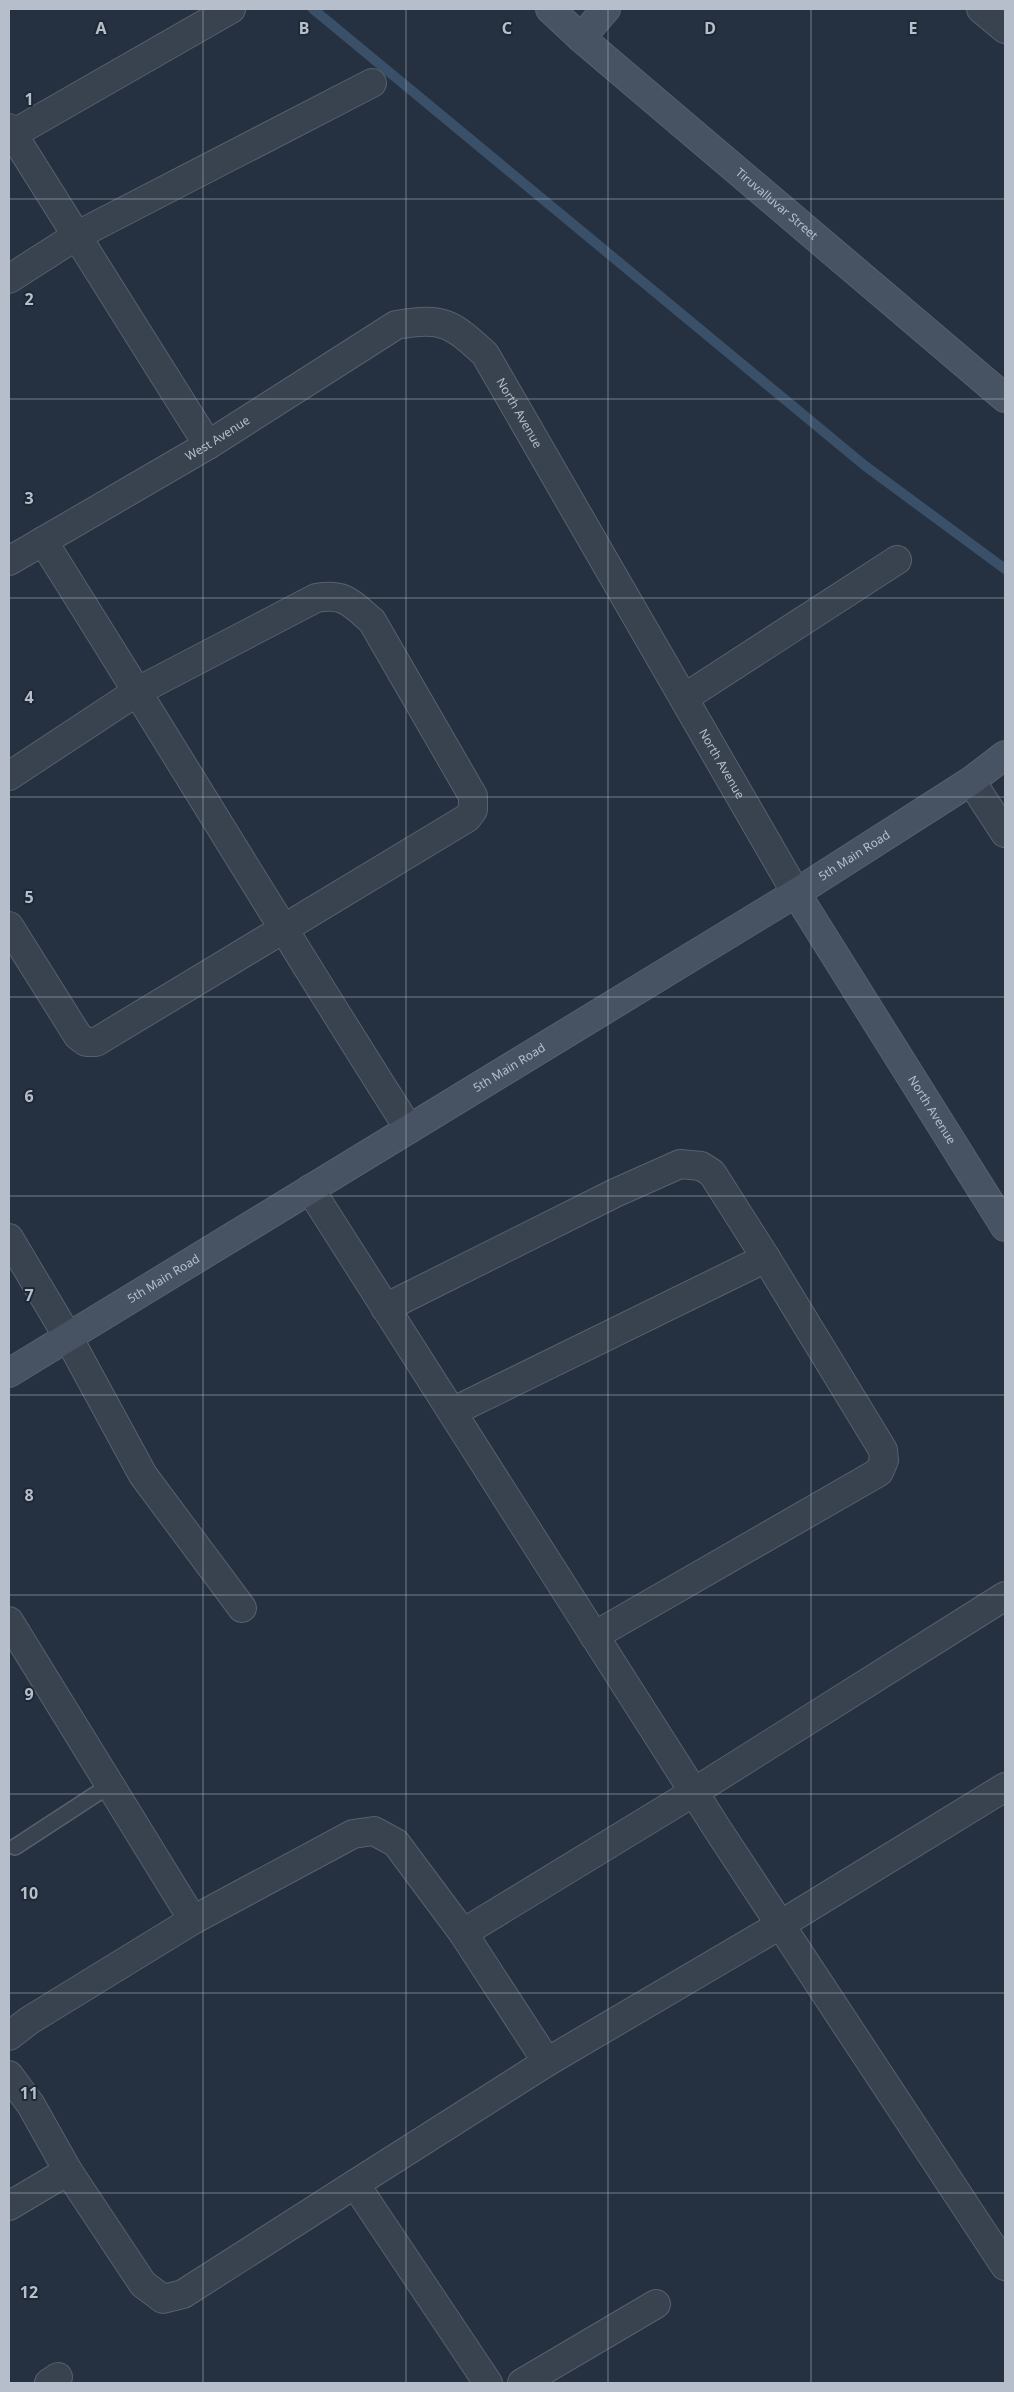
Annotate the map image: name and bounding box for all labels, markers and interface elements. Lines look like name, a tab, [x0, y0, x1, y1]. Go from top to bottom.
text: A	[95, 17, 107, 39]
text: B	[299, 17, 309, 39]
text: C	[502, 17, 512, 39]
text: D	[704, 17, 716, 39]
text: E	[909, 17, 918, 39]
text: 1	[24, 88, 34, 110]
street label: Tiruvalluvar Street	[732, 164, 822, 244]
text: 2	[24, 288, 34, 310]
street label: North Avenue	[493, 375, 547, 451]
street label: West Avenue	[182, 411, 253, 464]
text: 3	[24, 487, 34, 509]
text: 4	[24, 686, 34, 708]
street label: North Avenue	[695, 725, 749, 802]
street label: 5th Main Road	[815, 826, 893, 885]
text: 5	[24, 886, 34, 908]
street label: 5th Main Road	[470, 1039, 548, 1096]
street label: North Avenue	[904, 1072, 960, 1148]
text: 6	[24, 1085, 34, 1107]
street label: 5th Main Road	[124, 1250, 203, 1307]
text: 7	[24, 1284, 34, 1306]
text: 8	[24, 1484, 34, 1506]
text: 9	[24, 1683, 34, 1705]
text: 10	[20, 1882, 38, 1904]
text: 11	[20, 2082, 38, 2104]
text: 12	[20, 2281, 38, 2303]

